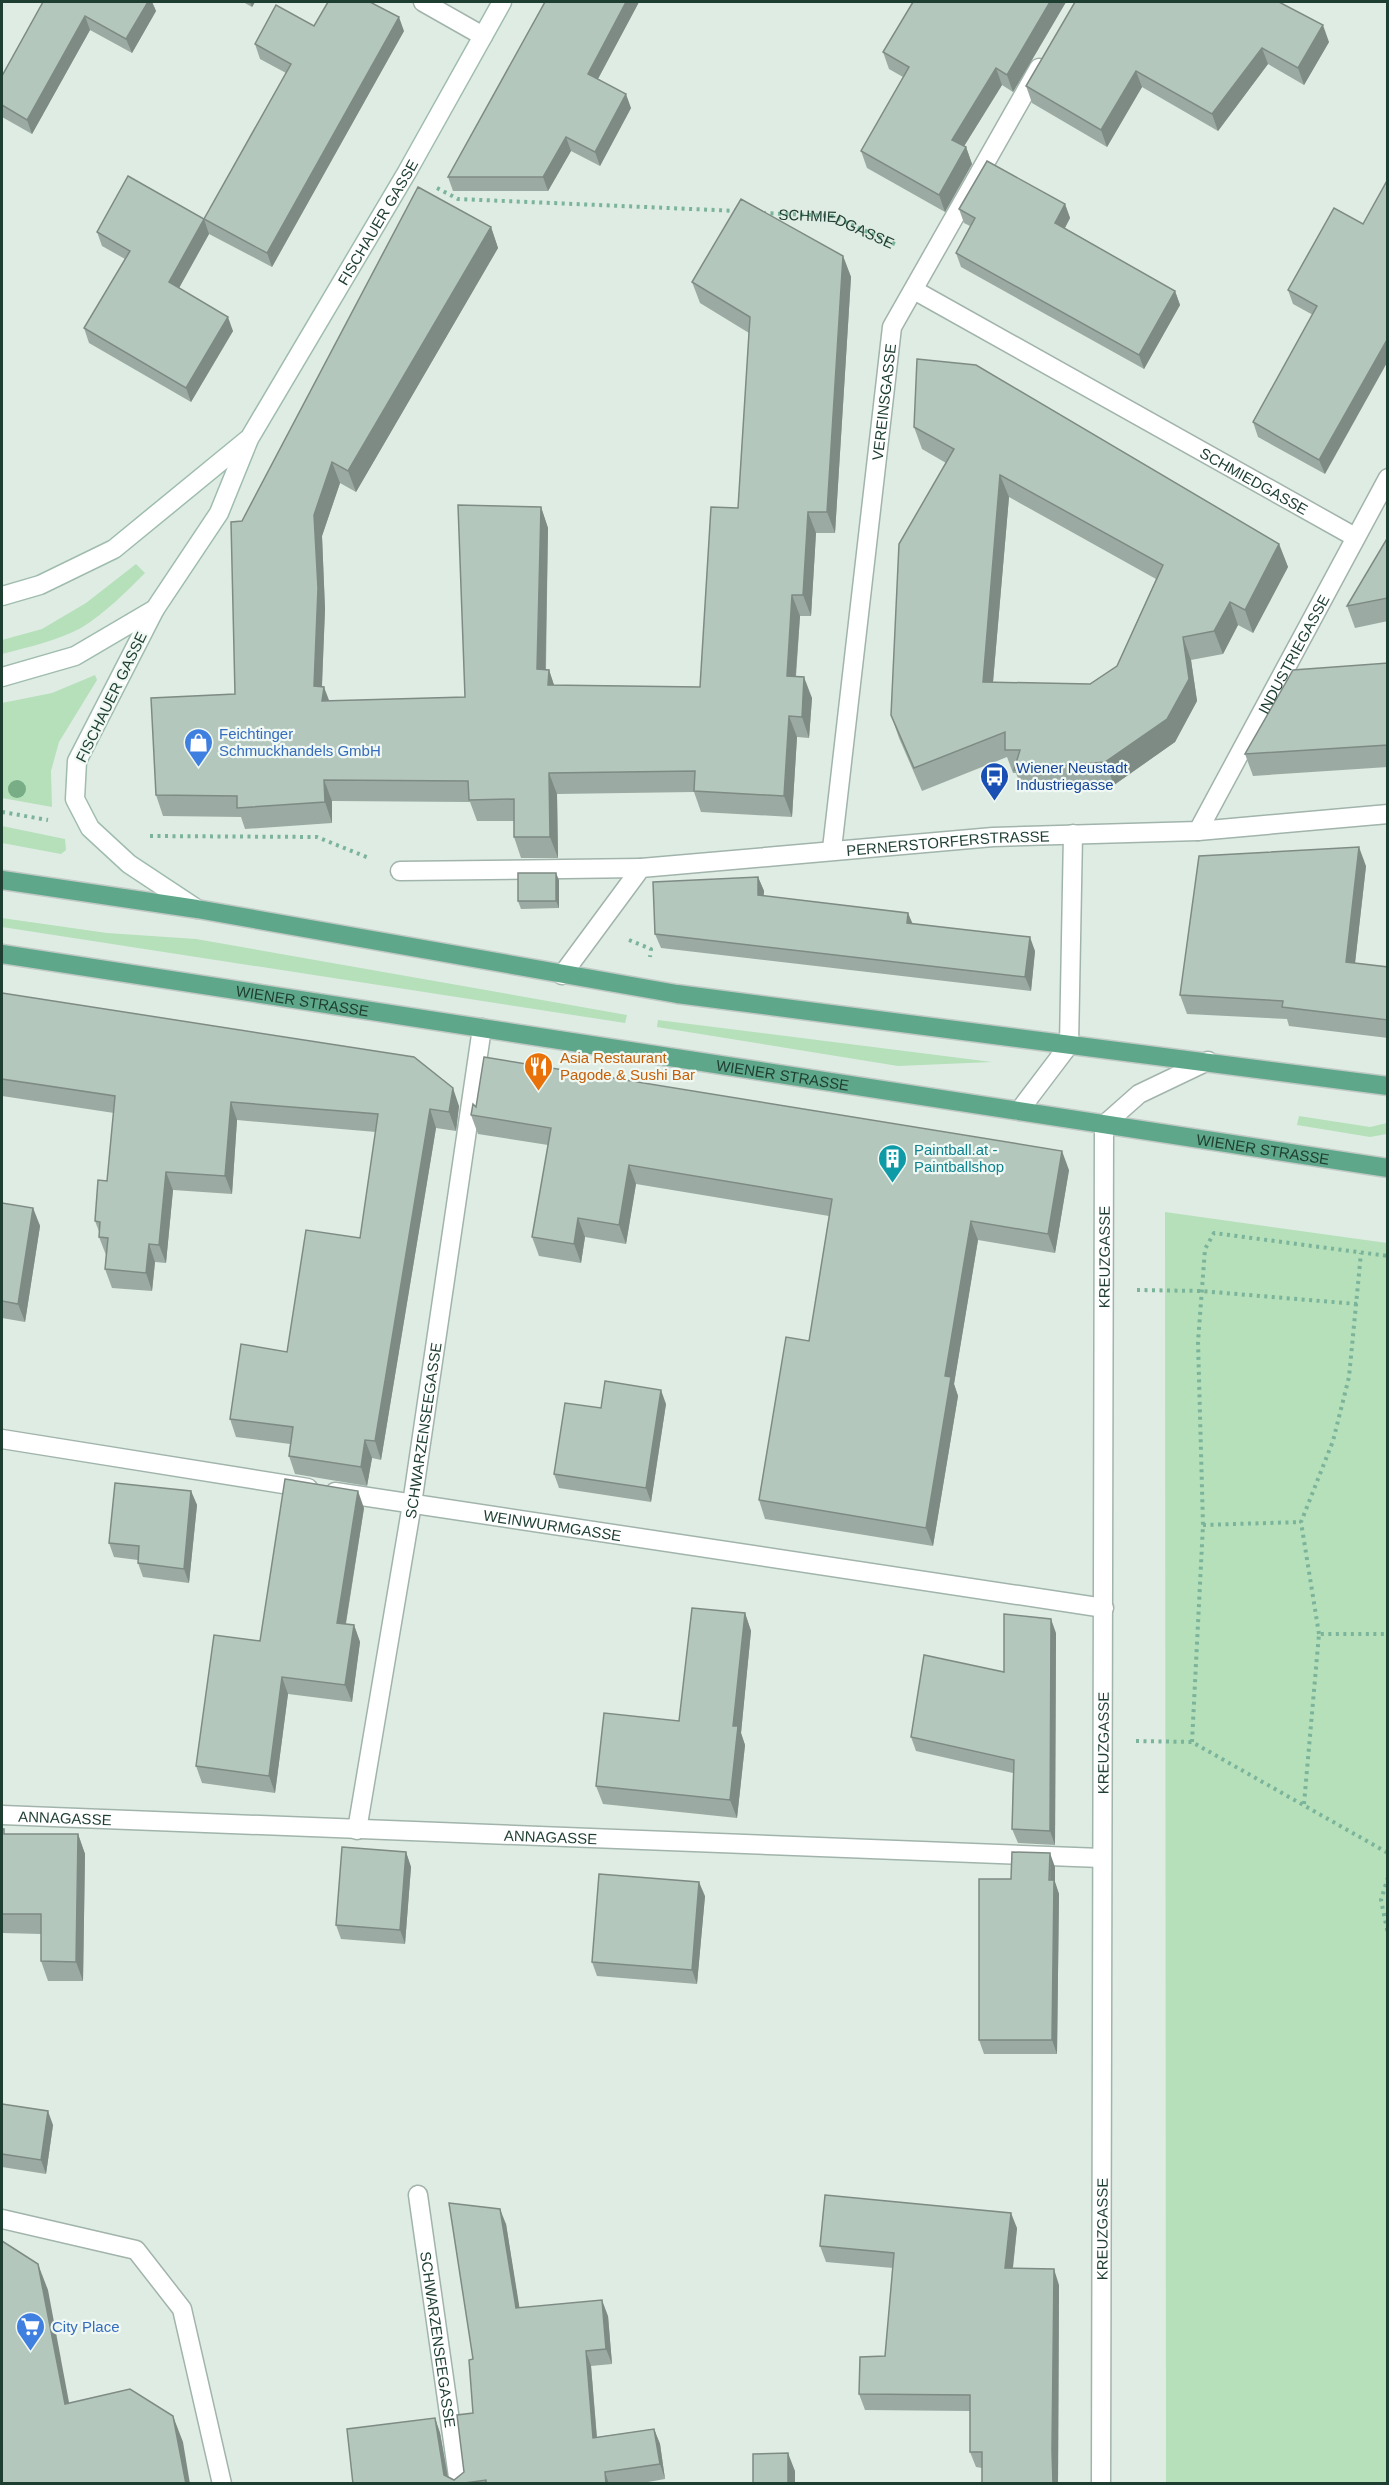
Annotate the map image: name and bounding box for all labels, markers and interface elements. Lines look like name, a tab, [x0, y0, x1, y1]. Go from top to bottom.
street label: FISCHAUER GASSE	[334, 156, 421, 288]
street label: SCHMIEDGASSE	[778, 205, 897, 251]
street label: VEREINSGASSE	[868, 343, 899, 461]
street label: SCHMIEDGASSE	[1197, 444, 1311, 518]
street label: INDUSTRIEGASSE	[1254, 592, 1332, 716]
street label: FISCHAUER GASSE	[72, 629, 150, 765]
place label: Feichtinger Schmuckhandels GmbH	[219, 725, 381, 759]
shop icon: Feichtinger Schmuckhandels GmbH	[182, 726, 214, 768]
place label: Wiener Neustadt Industriegasse	[1016, 759, 1129, 793]
bus stop icon: Wiener Neustadt Industriegasse	[979, 760, 1011, 802]
street label: PERNERSTORFERSTRASSE	[845, 827, 1050, 858]
street label: WIENER STRASSE	[235, 982, 370, 1019]
place label: Asia Restaurant Pagode & Sushi Bar	[560, 1049, 695, 1083]
restaurant icon: Asia Restaurant Pagode & Sushi Bar	[523, 1050, 555, 1092]
street label: WIENER STRASSE	[715, 1056, 850, 1093]
street label: WIENER STRASSE	[1195, 1130, 1331, 1167]
place label: Paintball.at - Paintballshop	[914, 1141, 1004, 1175]
building icon: Paintball.at - Paintballshop	[877, 1142, 909, 1184]
street label: KREUZGASSE	[1095, 1206, 1112, 1308]
street label: SCHWARZENSEEGASSE	[401, 1341, 444, 1520]
street label: WEINWURMGASSE	[482, 1506, 623, 1544]
street label: KREUZGASSE	[1094, 1692, 1111, 1794]
street label: ANNAGASSE	[18, 1807, 112, 1828]
street label: ANNAGASSE	[504, 1826, 598, 1847]
street label: KREUZGASSE	[1093, 2178, 1110, 2280]
street label: SCHWARZENSEEGASSE	[418, 2250, 459, 2429]
supermarket icon: City Place	[15, 2310, 47, 2352]
place label: City Place	[52, 2318, 120, 2335]

